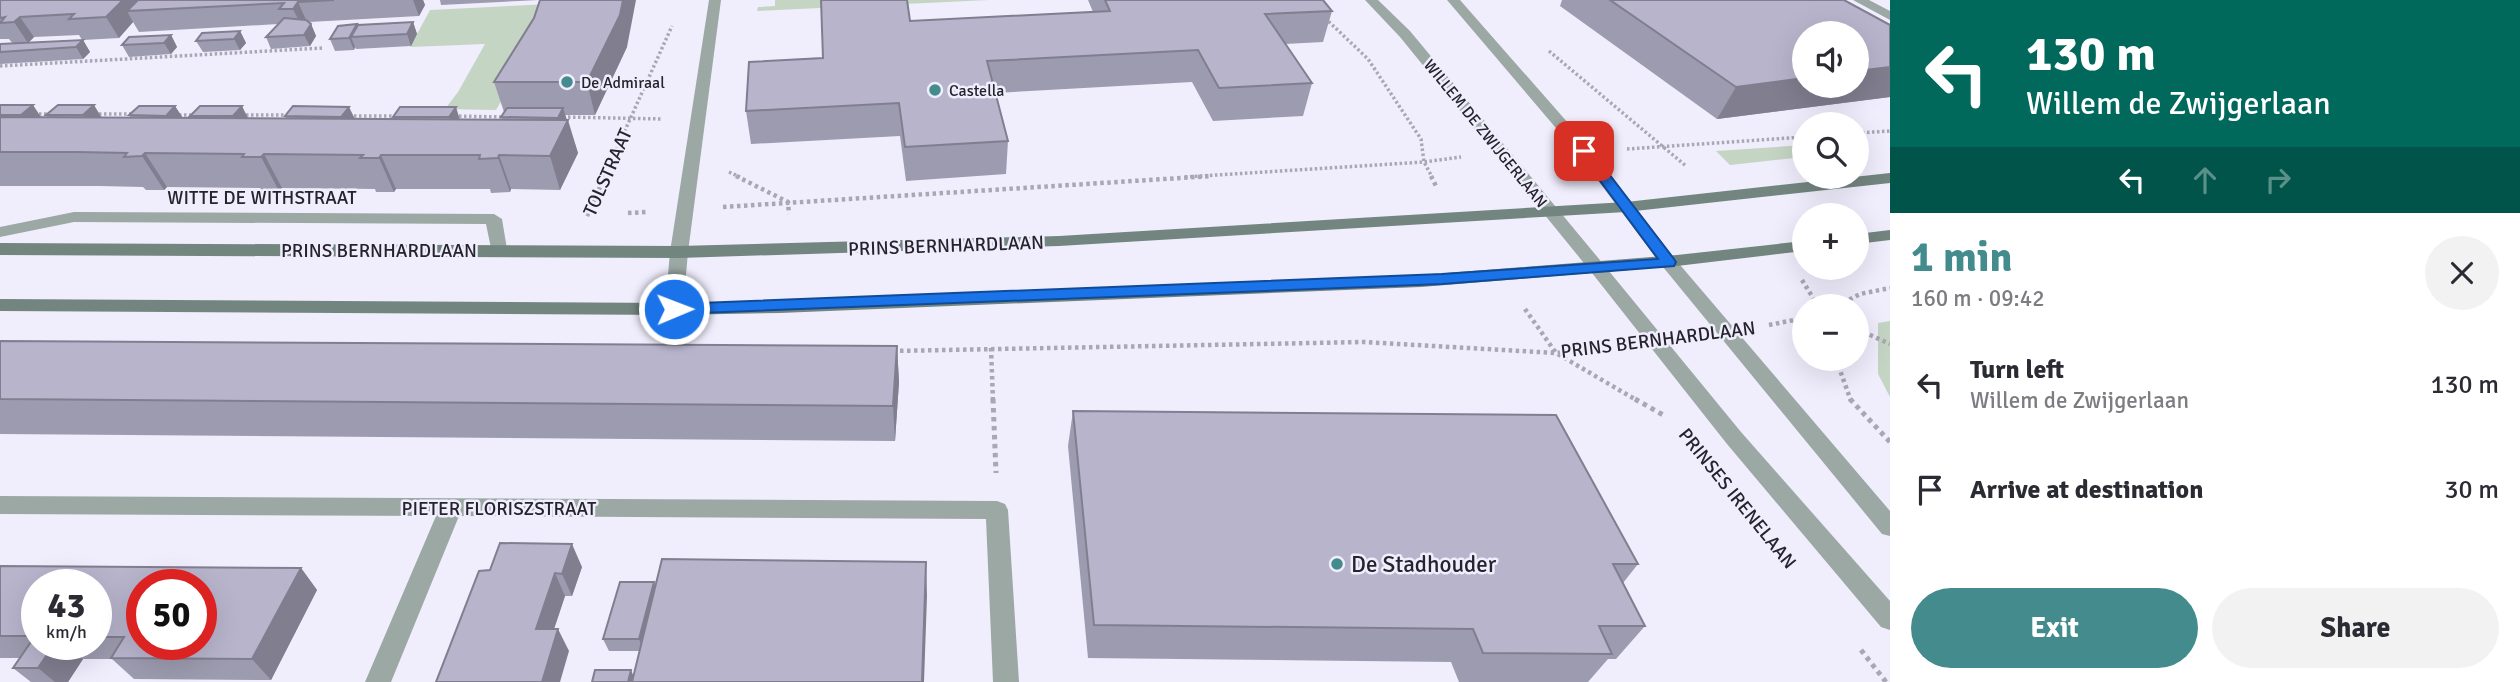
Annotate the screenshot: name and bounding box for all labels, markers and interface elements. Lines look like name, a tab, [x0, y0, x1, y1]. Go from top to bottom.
map controls	[1792, 21, 1869, 371]
button: sound	[1792, 21, 1869, 98]
text: 130 m	[2026, 24, 2156, 84]
icon: left	[1911, 28, 2002, 119]
street label: WILLEM DE ZWIJGERLAAN	[1419, 55, 1551, 212]
place label: De Admiraal	[581, 73, 665, 93]
marker: De Admiraal	[559, 74, 575, 90]
place label: Castella	[949, 81, 1005, 101]
marker: Castella	[927, 82, 943, 98]
text: Willem de Zwijgerlaan	[2026, 84, 2331, 123]
button: search	[1792, 112, 1869, 189]
pin	[1554, 121, 1614, 181]
street label: TOLSTRAAT	[578, 124, 638, 220]
icon: arrive	[1565, 132, 1603, 170]
icon: left	[2113, 161, 2151, 199]
icon: ahead	[2186, 161, 2224, 199]
icon: right	[2259, 161, 2297, 199]
street label: WITTE DE WITHSTRAAT	[167, 186, 357, 210]
button: +	[1792, 203, 1869, 280]
street label: PRINS BERNHARDLAAN	[848, 231, 1044, 261]
text: 1 min	[1911, 232, 2012, 283]
button: close	[2425, 236, 2499, 310]
street label: PRINS BERNHARDLAAN	[281, 239, 477, 263]
position arrow	[637, 272, 711, 346]
text: 160 m · 09:42	[1911, 284, 2045, 313]
button: −	[1792, 294, 1869, 371]
street label: PRINS BERNHARDLAAN	[1559, 316, 1757, 364]
text: Turn left	[1970, 354, 2064, 386]
icon: left	[1911, 366, 1949, 404]
text: 130 m	[2430, 369, 2499, 401]
text: Willem de Zwijgerlaan	[1970, 386, 2189, 415]
street label: PRINSES IRENELAAN	[1673, 423, 1801, 574]
icon: arrive	[1911, 471, 1949, 509]
text: Arrive at destination	[1970, 474, 2203, 506]
text: 30 m	[2444, 474, 2499, 506]
street label: PIETER FLORISZSTRAAT	[402, 497, 597, 521]
place label: De Stadhouder	[1351, 550, 1497, 579]
marker: De Stadhouder	[1329, 556, 1345, 572]
speed limit sign: 50	[126, 569, 217, 660]
text: 43	[48, 584, 85, 627]
button: Exit	[1911, 588, 2198, 668]
button: Share	[2212, 588, 2499, 668]
text: km/h	[46, 621, 87, 643]

